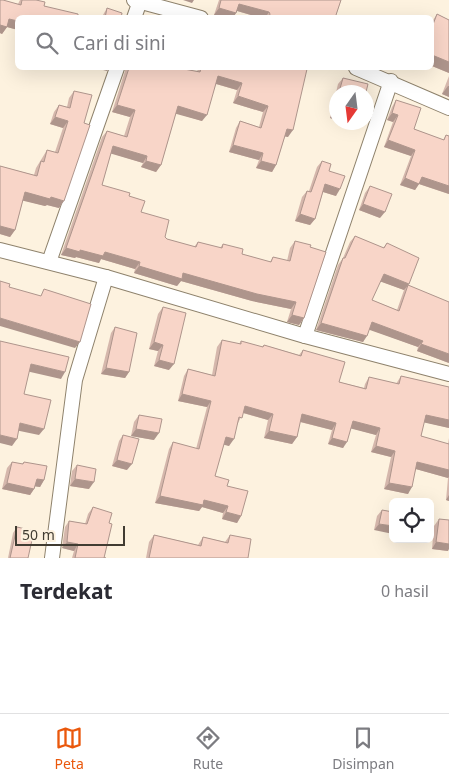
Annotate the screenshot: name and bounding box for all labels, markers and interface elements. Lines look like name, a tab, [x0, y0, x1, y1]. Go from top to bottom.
search box	[15, 15, 434, 70]
icon: search	[33, 29, 61, 57]
text: Cari di sini	[73, 30, 166, 56]
north arrow	[329, 85, 374, 130]
map controls	[389, 498, 434, 543]
button: locate	[389, 498, 434, 543]
scale bar	[15, 523, 125, 546]
text: 50 m	[22, 525, 55, 544]
text: Terdekat	[20, 577, 113, 605]
text: 0 hasil	[381, 580, 429, 602]
tab: Peta	[55, 724, 84, 773]
tab: Rute	[193, 724, 223, 773]
tab: Disimpan	[332, 724, 394, 773]

